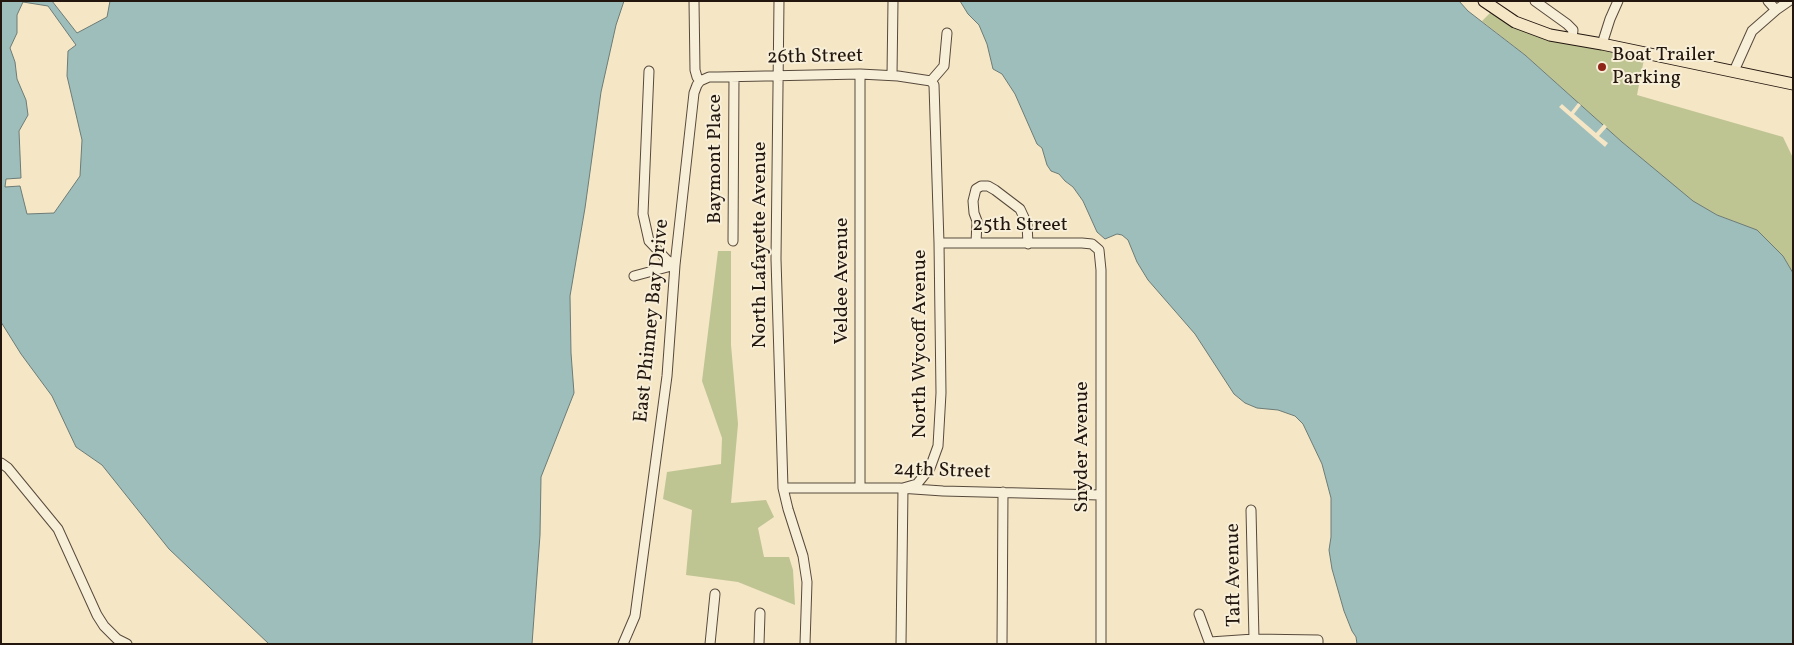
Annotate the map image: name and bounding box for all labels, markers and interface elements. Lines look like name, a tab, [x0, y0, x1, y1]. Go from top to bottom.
place label: Boat Trailer Parking	[1612, 44, 1715, 91]
street label: 26th Street	[767, 45, 863, 71]
marker: Boat Trailer Parking	[1596, 61, 1608, 73]
street label: Baymont Place	[704, 94, 728, 224]
street label: North Lafayette Avenue	[749, 142, 773, 348]
street label: 25th Street	[972, 214, 1068, 238]
street label: East Phinney Bay Drive	[630, 218, 676, 424]
street label: Veldee Avenue	[831, 218, 855, 344]
street label: North Wycoff Avenue	[909, 250, 933, 438]
street label: Snyder Avenue	[1071, 381, 1095, 513]
street label: 24th Street	[893, 458, 991, 486]
street label: Taft Avenue	[1222, 523, 1248, 627]

